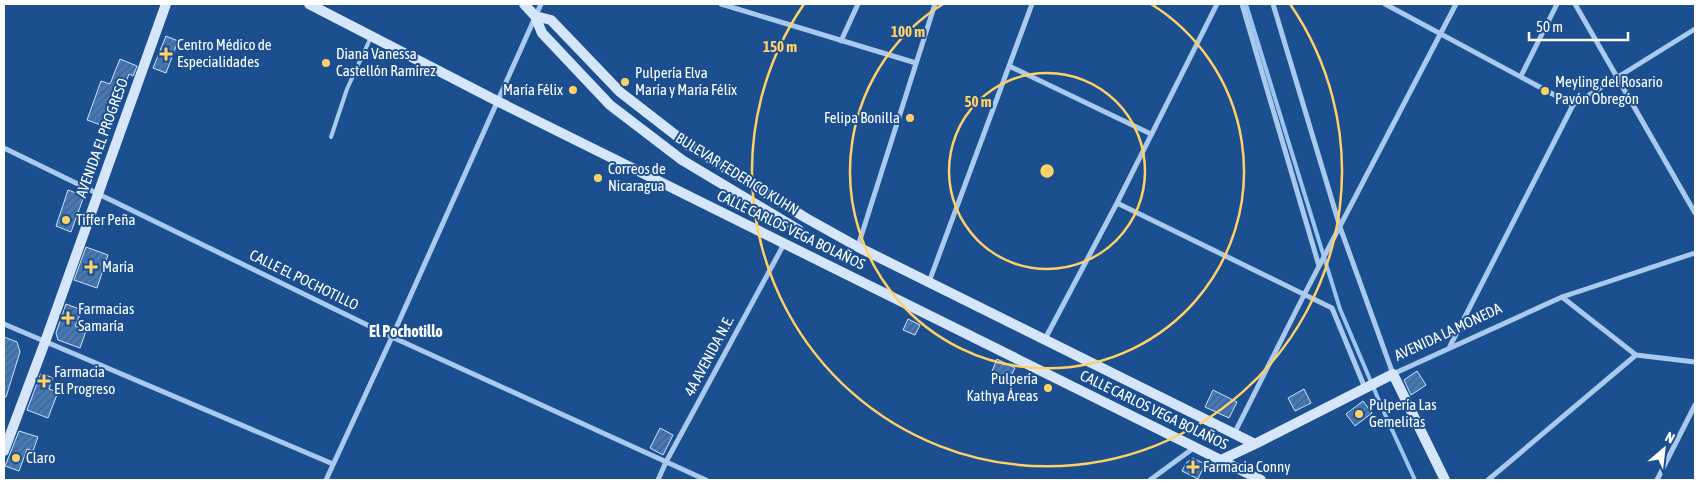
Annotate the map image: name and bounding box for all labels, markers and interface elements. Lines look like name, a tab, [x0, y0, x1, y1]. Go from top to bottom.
scale bar	[1529, 10, 1628, 42]
text: 50 m	[1536, 18, 1563, 35]
text: 100 m	[891, 23, 925, 40]
place label: Centro Médico de Especialidades	[177, 36, 272, 70]
text: 150 m	[763, 38, 797, 55]
place label: Diana Vanessa Castellón Ramírez	[336, 45, 436, 79]
marker: Centro Médico de Especialidades	[159, 47, 173, 61]
marker: Diana Vanessa Castellón Ramírez	[320, 57, 332, 69]
place label: Pulpería Elva María y María Félix	[635, 64, 737, 98]
place label: Meyling del Rosario Pavón Obregón	[1555, 73, 1663, 107]
street label: AVENIDA EL PROGRESO	[72, 76, 131, 200]
marker: Pulpería Elva María y María Félix	[619, 76, 631, 88]
place label: María Félix	[503, 81, 563, 98]
marker: María Félix	[567, 84, 579, 96]
marker: Meyling del Rosario Pavón Obregón	[1539, 85, 1551, 97]
text: 50 m	[965, 93, 992, 110]
place label: Felipa Bonilla	[824, 109, 900, 126]
marker: Felipa Bonilla	[904, 112, 916, 124]
street label: BULEVAR FEDERICO KUHN	[673, 129, 802, 218]
place label: Correos de Nicaragua	[608, 160, 666, 194]
centre of rings	[1038, 162, 1056, 180]
marker: Correos de Nicaragua	[592, 172, 604, 184]
street label: CALLE CARLOS VEGA BOLAÑOS	[715, 186, 868, 273]
place label: Tiffer Peña	[76, 211, 135, 228]
marker: Tiffer Peña	[60, 214, 72, 226]
street label: CALLE EL POCHOTILLO	[247, 246, 362, 313]
place label: María	[102, 258, 134, 275]
marker: María	[84, 260, 98, 274]
street label: AVENIDA LA MONEDA	[1392, 299, 1505, 364]
place label: Farmacias Samaría	[78, 300, 134, 334]
marker: Farmacias Samaría	[62, 312, 74, 324]
street label: 4A AVENIDA N.E.	[680, 313, 737, 399]
district label: El Pochotillo	[369, 322, 443, 340]
place label: Farmacia El Progreso	[54, 363, 115, 397]
street label: CALLE CARLOS VEGA BOLAÑOS	[1078, 366, 1231, 453]
place label: Pulpería Kathya Áreas	[966, 370, 1038, 404]
marker: Farmacia El Progreso	[38, 375, 50, 387]
marker: Pulpería Kathya Áreas	[1042, 382, 1054, 394]
place label: Pulpería Las Gemelitas	[1369, 396, 1436, 430]
marker: Pulpería Las Gemelitas	[1353, 408, 1365, 420]
north arrow	[1639, 424, 1689, 474]
text: N	[1663, 429, 1678, 447]
place label: Claro	[26, 449, 55, 466]
marker: Claro	[10, 452, 22, 464]
place label: Farmacia Conny	[1203, 458, 1290, 475]
marker: Farmacia Conny	[1187, 461, 1199, 473]

